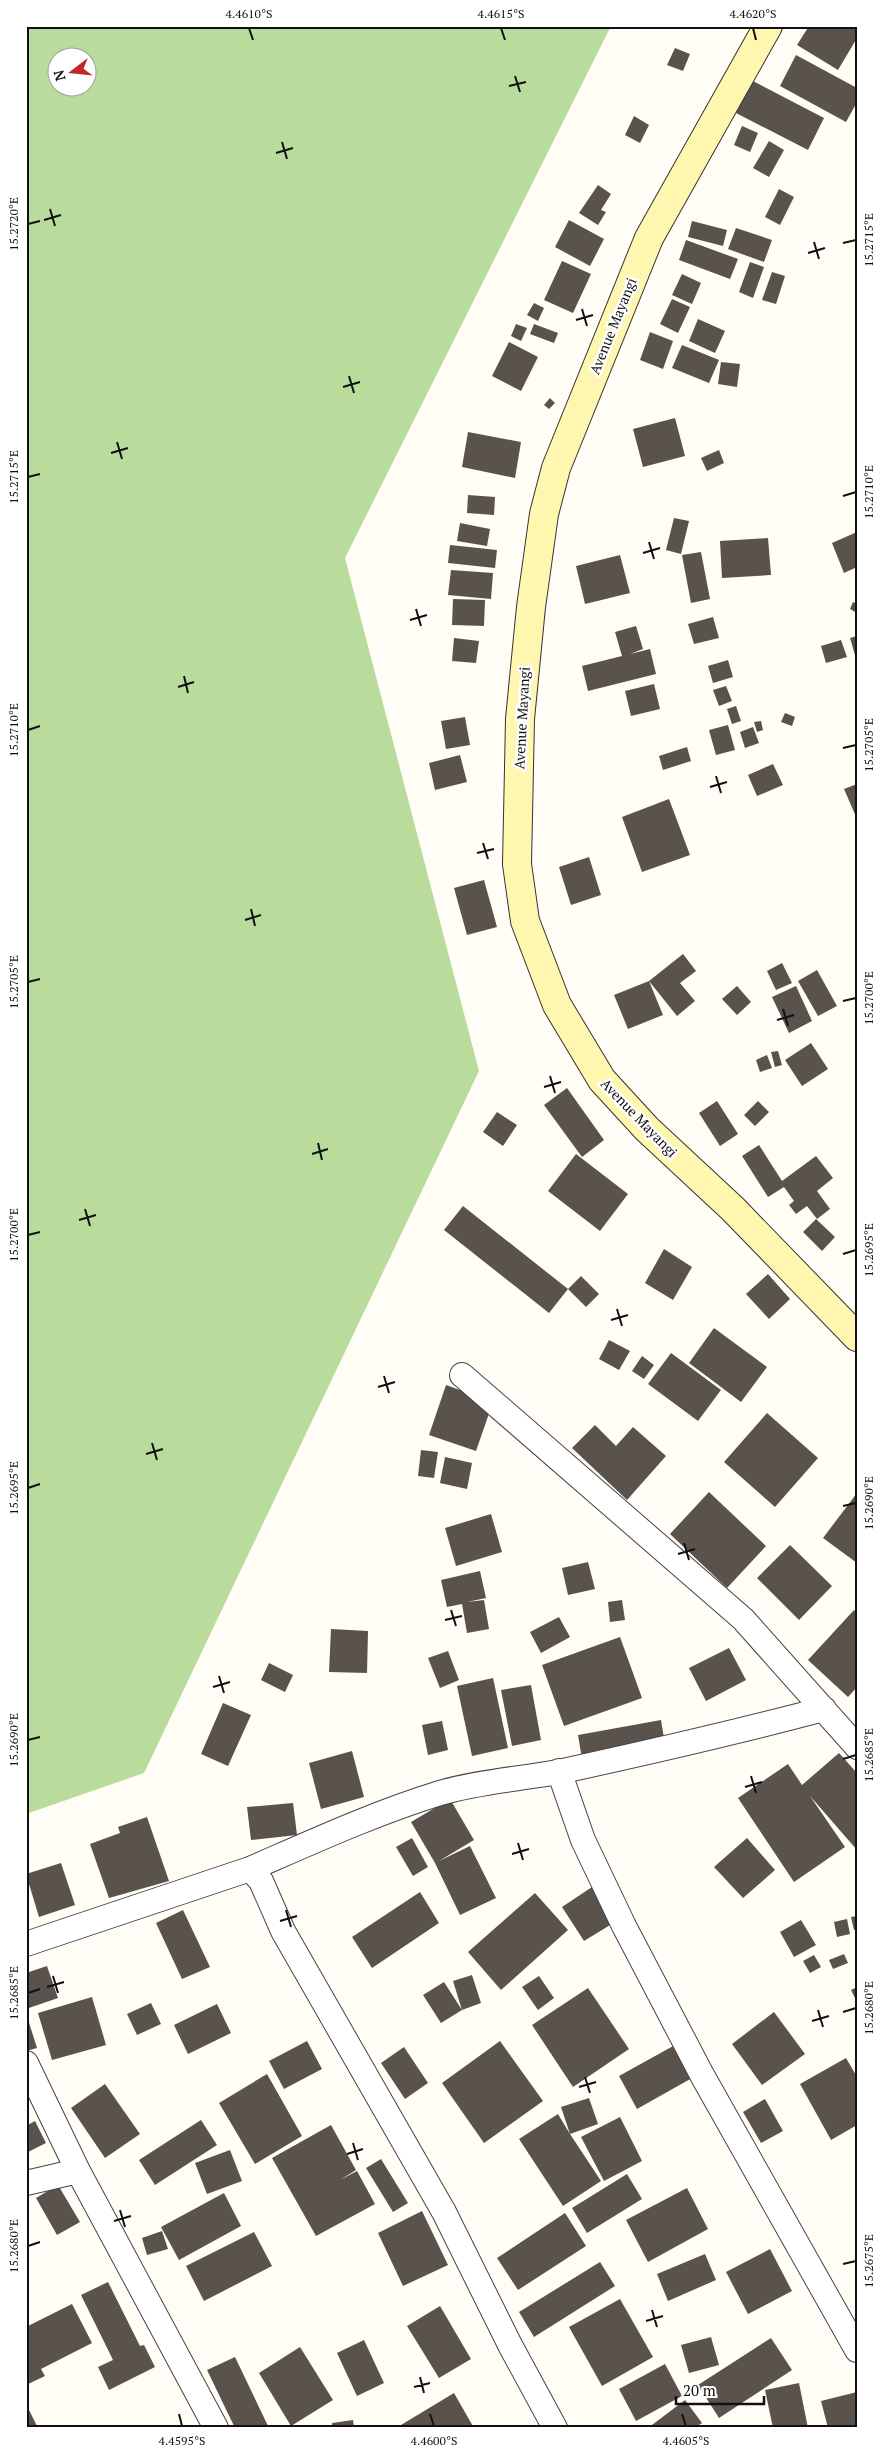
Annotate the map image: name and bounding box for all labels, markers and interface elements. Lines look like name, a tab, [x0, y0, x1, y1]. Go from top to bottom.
text: 4.4610°S	[226, 6, 272, 21]
text: 4.4615°S	[478, 6, 524, 21]
text: 4.4620°S	[730, 6, 776, 21]
north arrow	[48, 48, 98, 98]
text: N	[48, 68, 70, 83]
text: 15.2720°E	[6, 197, 21, 251]
text: 15.2715°E	[861, 213, 876, 267]
street label: Avenue Mayangi	[585, 275, 641, 377]
text: 15.2715°E	[6, 450, 21, 504]
text: 15.2710°E	[861, 465, 876, 519]
street label: Avenue Mayangi	[509, 666, 534, 770]
text: 15.2710°E	[6, 703, 21, 757]
text: 15.2705°E	[861, 718, 876, 772]
text: 15.2705°E	[6, 955, 21, 1009]
text: 15.2700°E	[861, 971, 876, 1025]
street label: Avenue Mayangi	[597, 1074, 682, 1161]
text: 15.2700°E	[6, 1208, 21, 1262]
text: 15.2695°E	[861, 1223, 876, 1277]
text: 15.2695°E	[6, 1461, 21, 1515]
text: 15.2690°E	[861, 1476, 876, 1530]
text: 15.2690°E	[6, 1713, 21, 1767]
text: 15.2685°E	[861, 1728, 876, 1782]
text: 15.2685°E	[6, 1966, 21, 2020]
text: 15.2680°E	[861, 1981, 876, 2035]
text: 15.2680°E	[6, 2219, 21, 2273]
text: 15.2675°E	[861, 2234, 876, 2288]
scale bar	[676, 2374, 763, 2406]
text: 20 m	[683, 2380, 716, 2400]
text: 4.4595°S	[159, 2433, 205, 2448]
text: 4.4600°S	[411, 2433, 457, 2448]
text: 4.4605°S	[663, 2433, 709, 2448]

